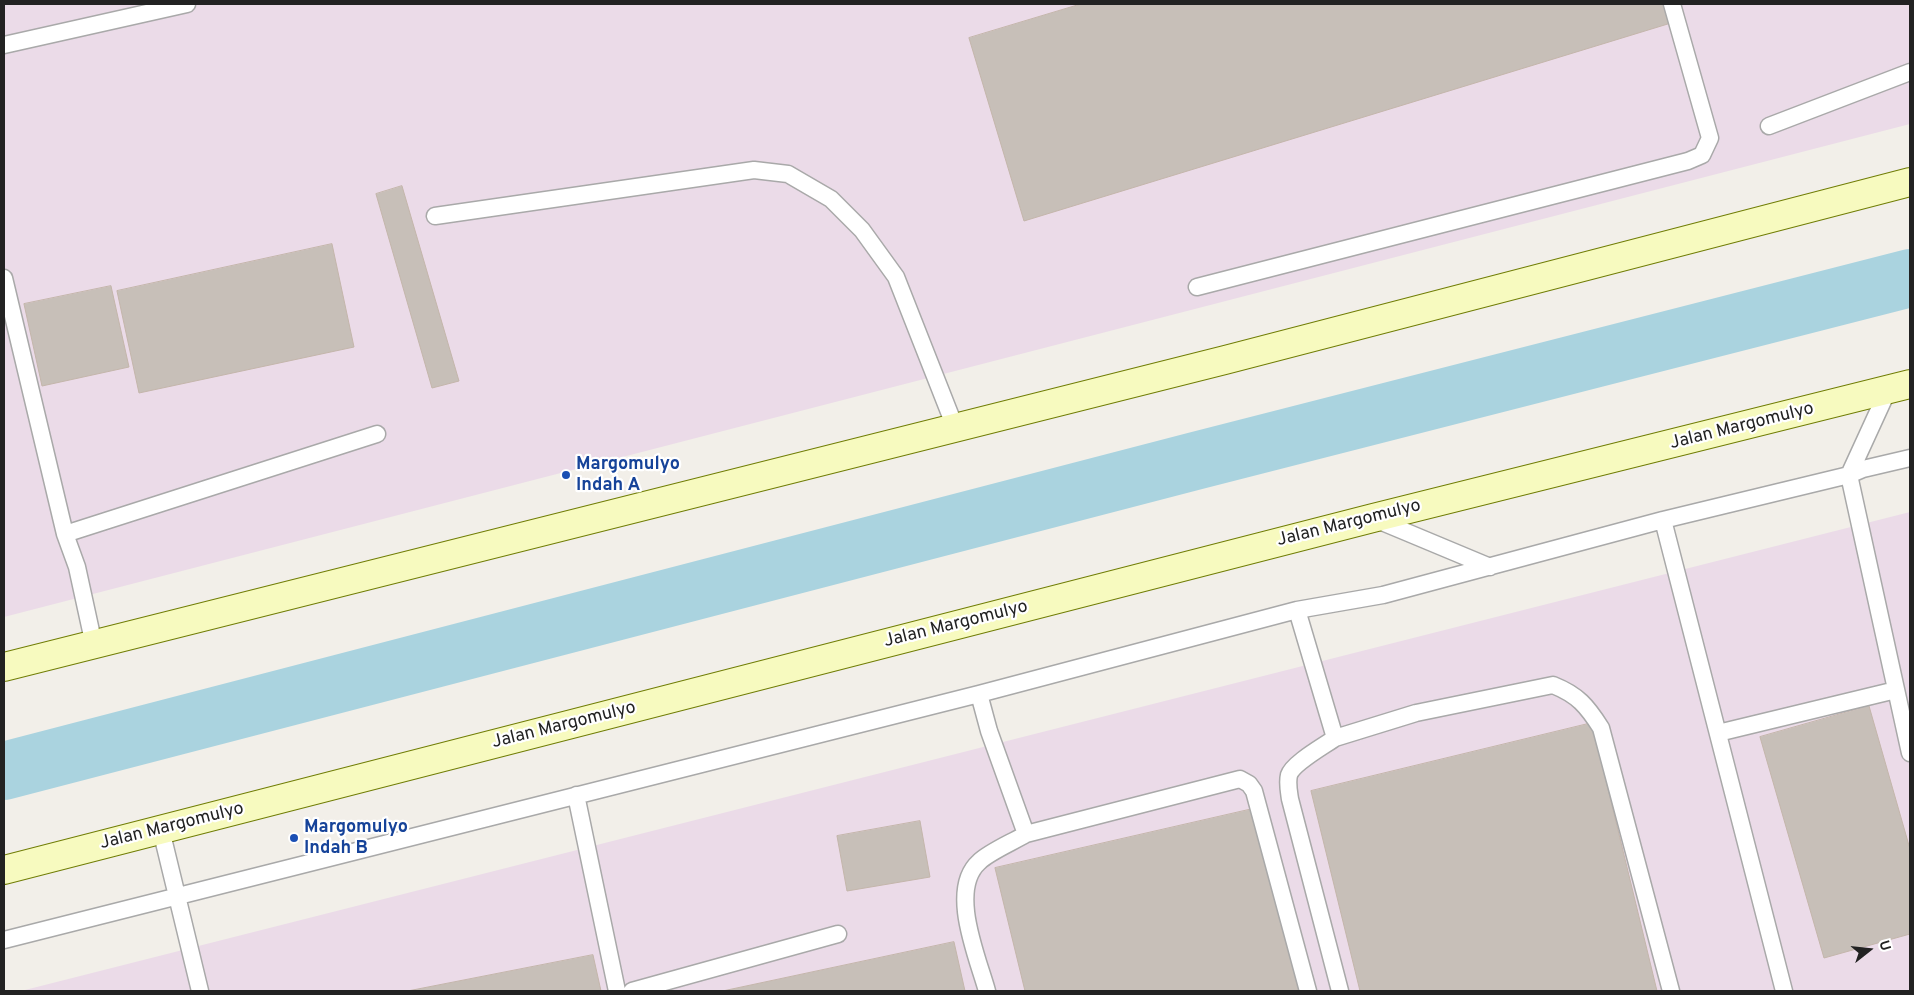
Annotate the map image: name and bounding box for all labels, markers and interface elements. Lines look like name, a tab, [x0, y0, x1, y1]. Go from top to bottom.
street label: Jalan Margomulyo	[1668, 399, 1816, 455]
place label: Margomulyo Indah A	[576, 454, 680, 496]
marker: Margomulyo Indah A	[560, 469, 572, 481]
street label: Jalan Margomulyo	[1275, 496, 1423, 552]
street label: Jalan Margomulyo	[882, 597, 1030, 653]
street label: Jalan Margomulyo	[490, 698, 638, 754]
street label: Jalan Margomulyo	[98, 799, 246, 855]
place label: Margomulyo Indah B	[304, 817, 408, 860]
marker: Margomulyo Indah B	[288, 832, 300, 844]
north arrow	[1844, 925, 1894, 975]
text: U	[1874, 939, 1893, 953]

